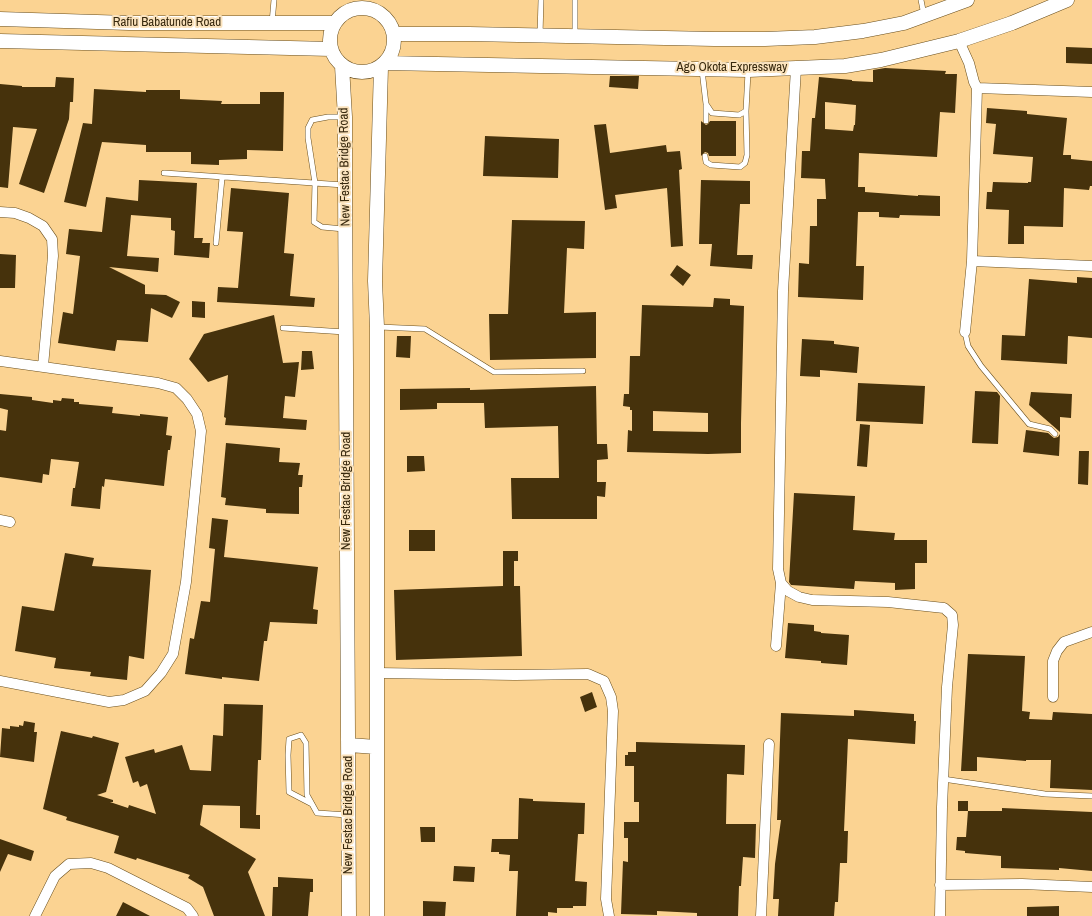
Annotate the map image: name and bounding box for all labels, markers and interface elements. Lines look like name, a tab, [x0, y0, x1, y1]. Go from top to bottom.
street label: Rafiu Babatunde Road	[113, 15, 221, 31]
street label: Ago Okota Expressway	[677, 60, 787, 76]
street label: New Festac Bridge Road	[336, 108, 354, 226]
street label: New Festac Bridge Road	[339, 432, 355, 550]
street label: New Festac Bridge Road	[341, 756, 357, 874]

